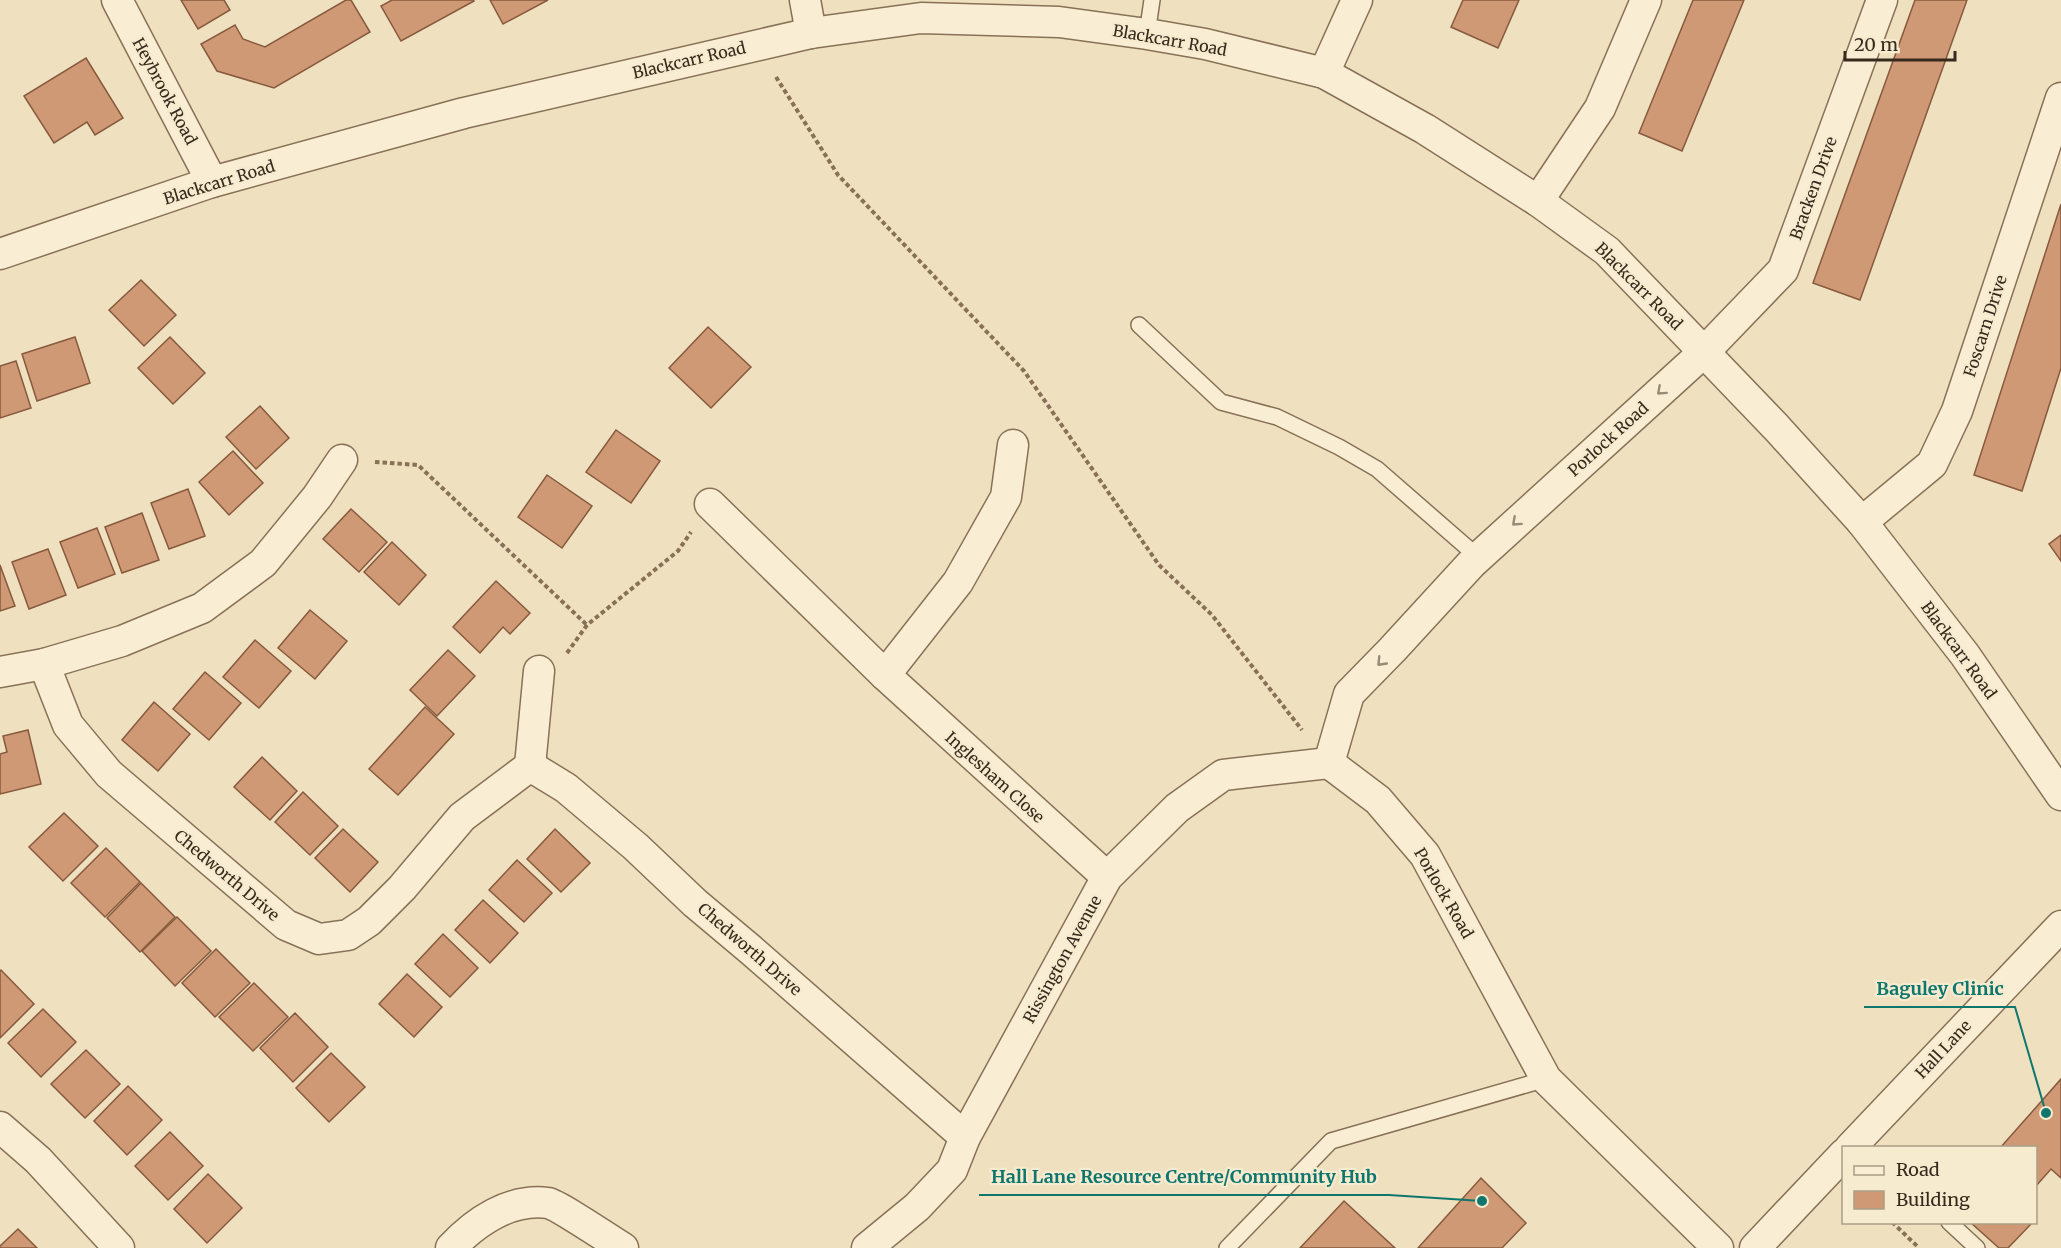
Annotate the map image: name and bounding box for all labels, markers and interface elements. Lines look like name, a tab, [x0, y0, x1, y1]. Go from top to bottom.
street label: Blackcarr Road	[1111, 20, 1229, 60]
scale bar	[1845, 24, 1954, 62]
text: 20 m	[1854, 33, 1898, 56]
street label: Heybrook Road	[128, 34, 202, 148]
street label: Blackcarr Road	[630, 37, 748, 83]
street label: Bracken Drive	[1785, 134, 1841, 242]
street label: Blackcarr Road	[161, 155, 278, 208]
street label: Blackcarr Road	[1591, 238, 1687, 334]
street label: Foscarn Drive	[1959, 272, 2011, 380]
one-way arrow	[1657, 384, 1668, 395]
street label: Porlock Road	[1564, 397, 1653, 480]
one-way arrow	[1513, 515, 1523, 526]
street label: Blackcarr Road	[1917, 597, 2001, 703]
one-way arrow	[1377, 655, 1388, 666]
street label: Inglesham Close	[941, 727, 1049, 827]
street label: Chedworth Drive	[170, 825, 284, 925]
street label: Porlock Road	[1410, 844, 1478, 942]
street label: Rissington Avenue	[1019, 892, 1105, 1026]
street label: Chedworth Drive	[694, 898, 806, 1000]
callout: Baguley Clinic	[1864, 971, 2015, 1007]
text: Baguley Clinic	[1876, 977, 2004, 1000]
street label: Hall Lane	[1911, 1015, 1975, 1083]
legend	[1842, 1146, 2037, 1224]
text: Road	[1896, 1158, 1940, 1181]
callout: Hall Lane Resource Centre/Community Hub	[979, 1159, 1389, 1195]
text: Hall Lane Resource Centre/Community Hub	[991, 1165, 1377, 1188]
text: Building	[1896, 1188, 1970, 1211]

